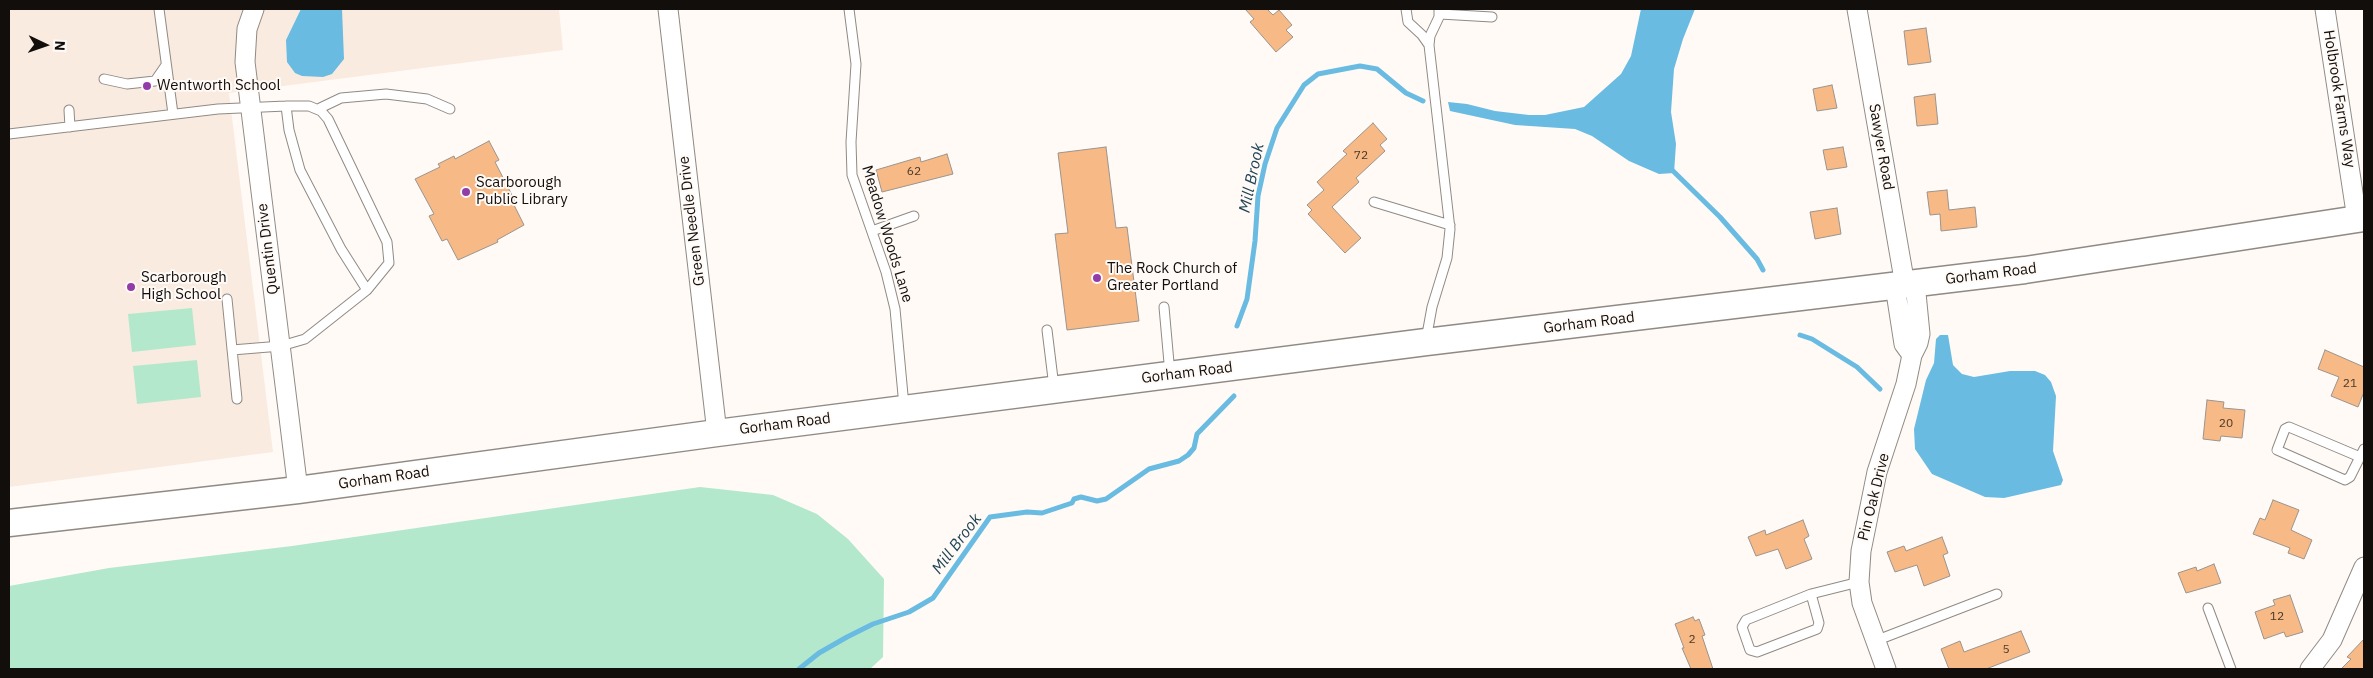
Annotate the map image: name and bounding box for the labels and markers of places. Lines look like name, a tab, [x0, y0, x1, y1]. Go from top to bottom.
place label: Wentworth School	[157, 77, 281, 95]
marker: Wentworth School	[141, 80, 153, 92]
place label: Scarborough Public Library	[476, 174, 568, 209]
marker: Scarborough Public Library	[460, 186, 472, 198]
place label: The Rock Church of Greater Portland	[1107, 260, 1237, 295]
place label: Scarborough High School	[141, 269, 227, 304]
marker: The Rock Church of Greater Portland	[1091, 272, 1103, 284]
marker: Scarborough High School	[125, 281, 137, 293]

